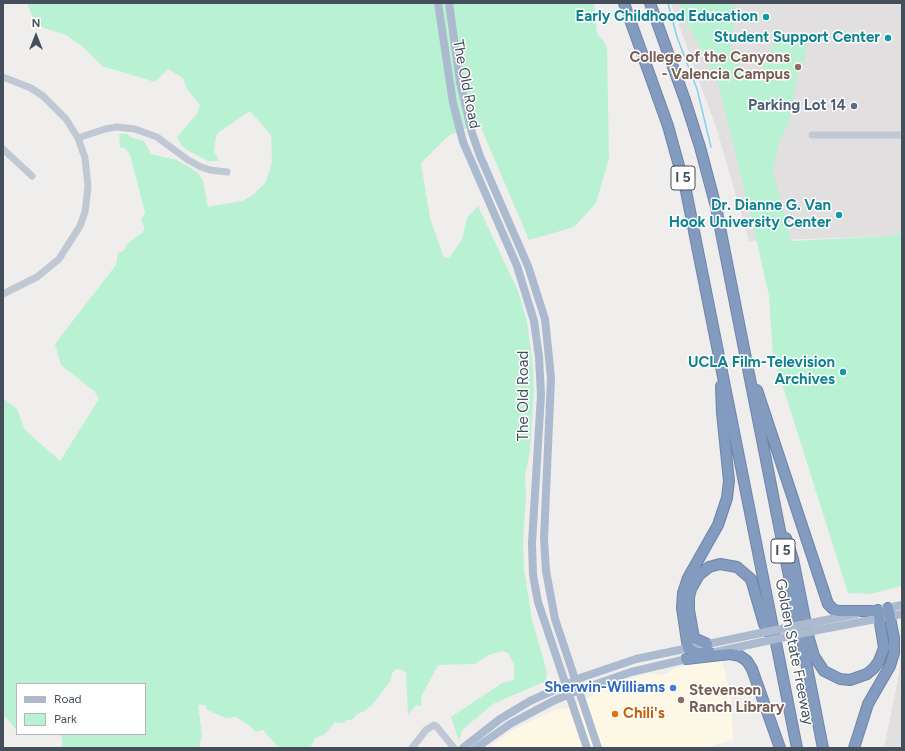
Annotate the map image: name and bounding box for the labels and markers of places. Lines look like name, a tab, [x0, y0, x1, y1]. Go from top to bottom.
place label: Early Childhood Education	[575, 8, 758, 26]
marker: Early Childhood Education	[761, 12, 771, 22]
place label: Student Support Center	[714, 29, 880, 47]
marker: Student Support Center	[883, 33, 893, 43]
place label: College of the Canyons - Valencia Campus	[629, 49, 790, 84]
marker: College of the Canyons - Valencia Campus	[793, 62, 803, 72]
place label: Parking Lot 14	[748, 97, 846, 115]
marker: Parking Lot 14	[849, 101, 859, 111]
place label: Dr. Dianne G. Van Hook University Center	[669, 197, 831, 232]
marker: Dr. Dianne G. Van Hook University Center	[834, 210, 844, 220]
place label: UCLA Film-Television Archives	[688, 354, 835, 389]
marker: UCLA Film-Television Archives	[838, 367, 848, 377]
place label: Sherwin-Williams	[544, 679, 665, 697]
place label: Stevenson Ranch Library	[689, 682, 784, 717]
marker: Sherwin-Williams	[668, 683, 678, 693]
marker: Stevenson Ranch Library	[676, 695, 686, 705]
place label: Chili's	[623, 705, 665, 723]
marker: Chili's	[610, 709, 620, 719]

